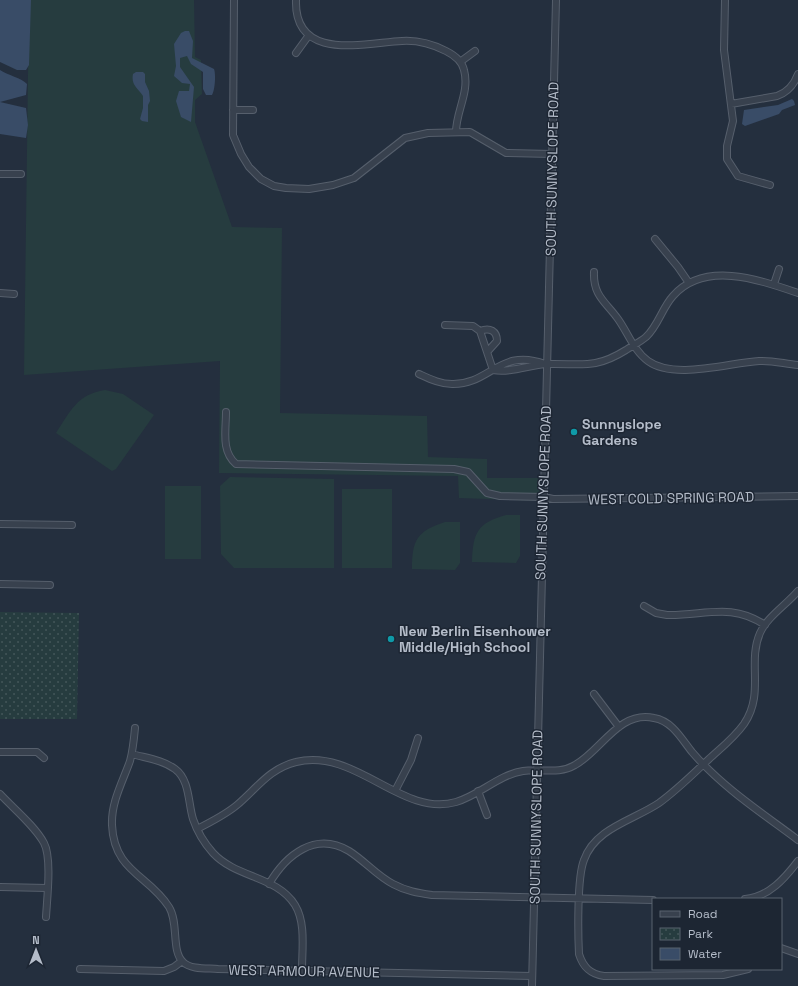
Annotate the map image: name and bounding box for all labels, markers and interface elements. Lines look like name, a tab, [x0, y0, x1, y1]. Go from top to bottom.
street label: SOUTH SUNNYSLOPE ROAD	[541, 82, 563, 256]
street label: SOUTH SUNNYSLOPE ROAD	[531, 406, 555, 580]
place label: Sunnyslope Gardens	[582, 415, 662, 449]
marker: Sunnyslope Gardens	[569, 427, 579, 437]
street label: WEST COLD SPRING ROAD	[588, 488, 754, 508]
place label: New Berlin Eisenhower Middle/High School	[399, 622, 551, 656]
marker: New Berlin Eisenhower Middle/High School	[386, 634, 396, 644]
street label: SOUTH SUNNYSLOPE ROAD	[525, 730, 547, 904]
legend	[652, 898, 782, 970]
text: Road	[688, 906, 717, 922]
text: Park	[688, 926, 713, 942]
north arrow	[16, 930, 56, 970]
text: N	[32, 933, 40, 947]
text: Water	[688, 946, 722, 962]
street label: WEST ARMOUR AVENUE	[228, 961, 380, 981]

